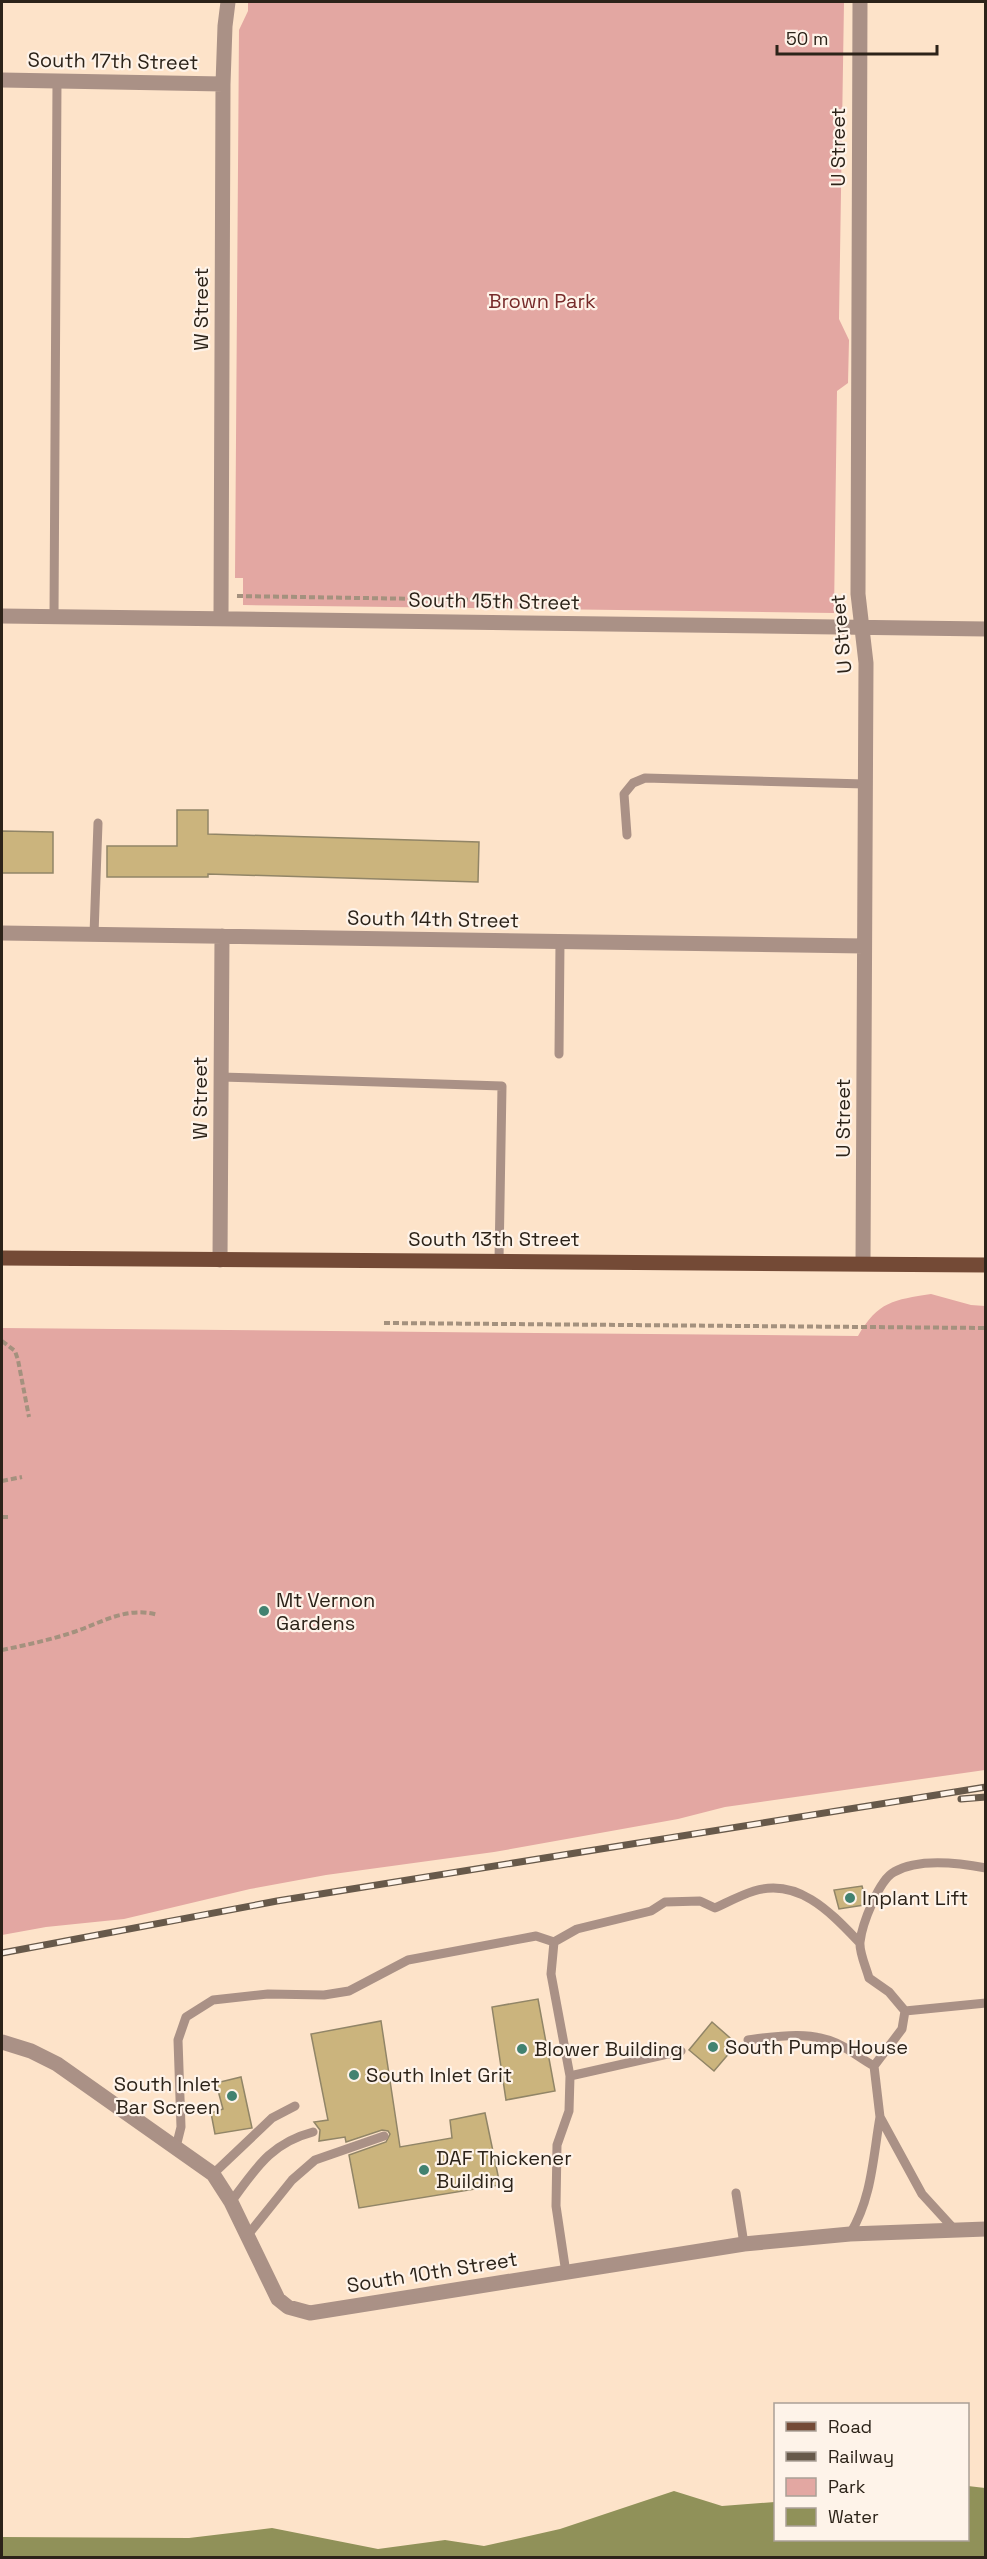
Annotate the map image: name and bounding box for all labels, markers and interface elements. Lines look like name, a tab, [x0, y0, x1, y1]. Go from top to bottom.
scale bar	[777, 18, 938, 56]
text: 50 m	[786, 27, 828, 50]
street label: South 17th Street	[27, 47, 199, 75]
street label: U Street	[825, 107, 851, 187]
street label: W Street	[188, 267, 214, 351]
park label: Brown Park	[488, 288, 596, 314]
street label: South 15th Street	[408, 587, 580, 615]
street label: U Street	[825, 593, 857, 675]
street label: South 14th Street	[347, 905, 519, 933]
street label: W Street	[187, 1056, 213, 1140]
street label: U Street	[830, 1078, 856, 1158]
street label: South 13th Street	[408, 1226, 580, 1252]
place label: Mt Vernon Gardens	[276, 1587, 375, 1636]
marker: Mt Vernon Gardens	[257, 1604, 271, 1618]
place label: Inplant Lift	[862, 1885, 968, 1911]
marker: Inplant Lift	[843, 1891, 857, 1905]
place label: South Pump House	[725, 2034, 908, 2060]
place label: Blower Building	[534, 2036, 683, 2062]
marker: South Pump House	[706, 2040, 720, 2054]
marker: Blower Building	[515, 2042, 529, 2056]
place label: South Inlet Grit	[366, 2062, 512, 2088]
marker: South Inlet Grit	[347, 2068, 361, 2082]
place label: South Inlet Bar Screen	[114, 2071, 220, 2120]
marker: South Inlet Bar Screen	[225, 2089, 239, 2103]
place label: DAF Thickener Building	[436, 2145, 572, 2194]
marker: DAF Thickener Building	[417, 2163, 431, 2177]
street label: South 10th Street	[345, 2246, 519, 2298]
legend	[774, 2403, 969, 2541]
text: Road	[828, 2415, 872, 2438]
text: Railway	[828, 2445, 894, 2468]
text: Park	[828, 2475, 866, 2498]
text: Water	[828, 2505, 879, 2528]

